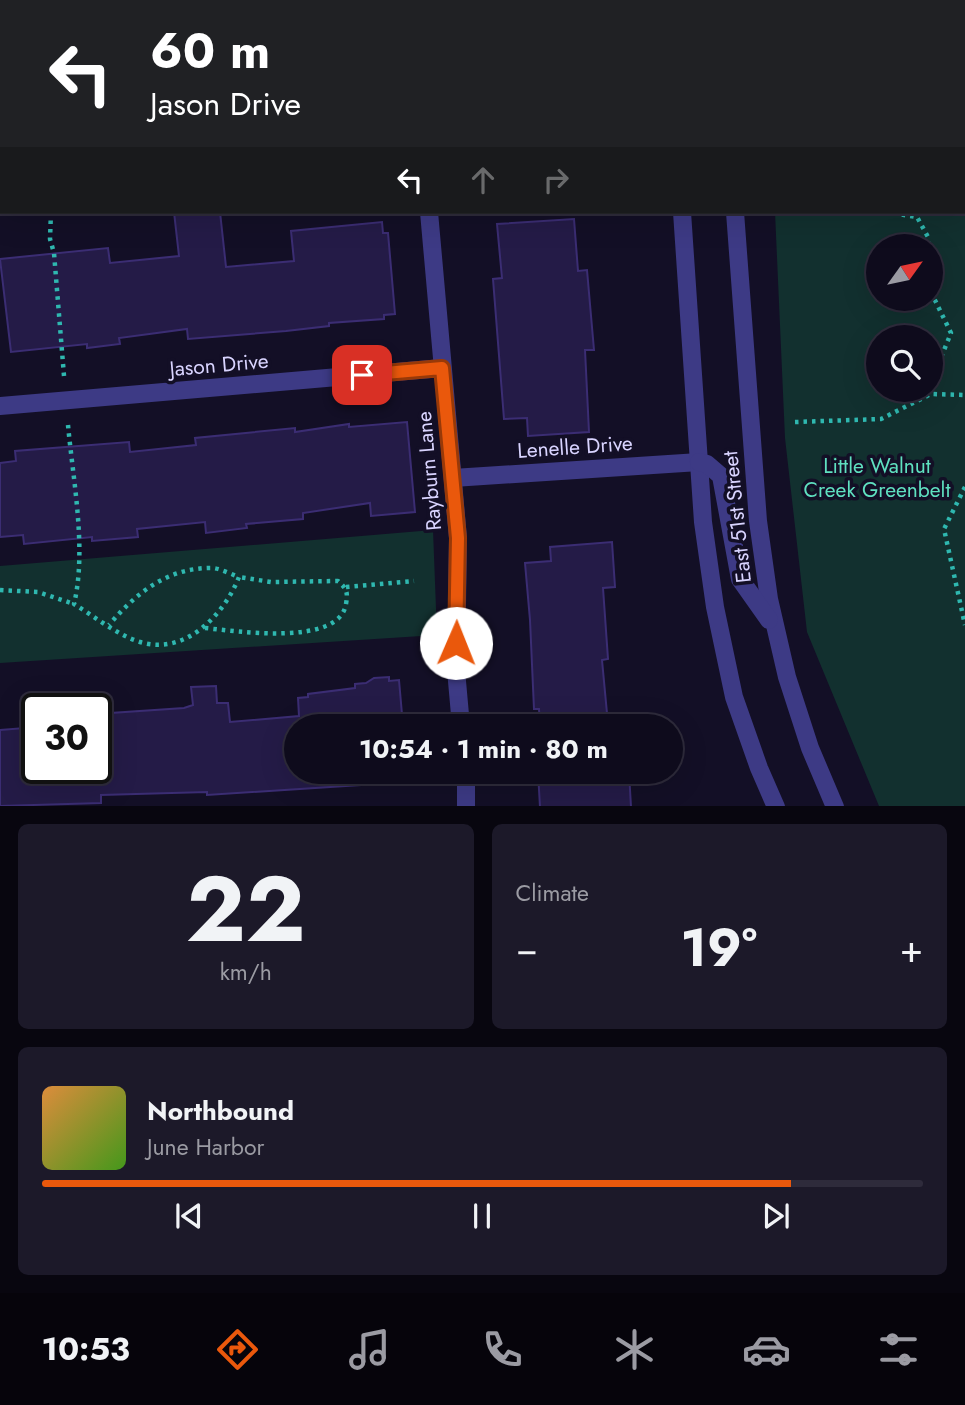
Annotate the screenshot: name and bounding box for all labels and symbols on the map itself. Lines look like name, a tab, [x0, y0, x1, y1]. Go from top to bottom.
north arrow	[866, 234, 943, 312]
pin	[332, 345, 392, 405]
street label: Jason Drive	[165, 346, 270, 385]
street label: Rayburn Lane	[409, 410, 449, 532]
street label: Lenelle Drive	[516, 428, 634, 466]
street label: East 51st Street	[715, 449, 759, 585]
park label: Little Walnut Creek Greenbelt	[804, 451, 950, 505]
position arrow	[419, 606, 493, 680]
speed limit sign: 30	[21, 693, 112, 784]

